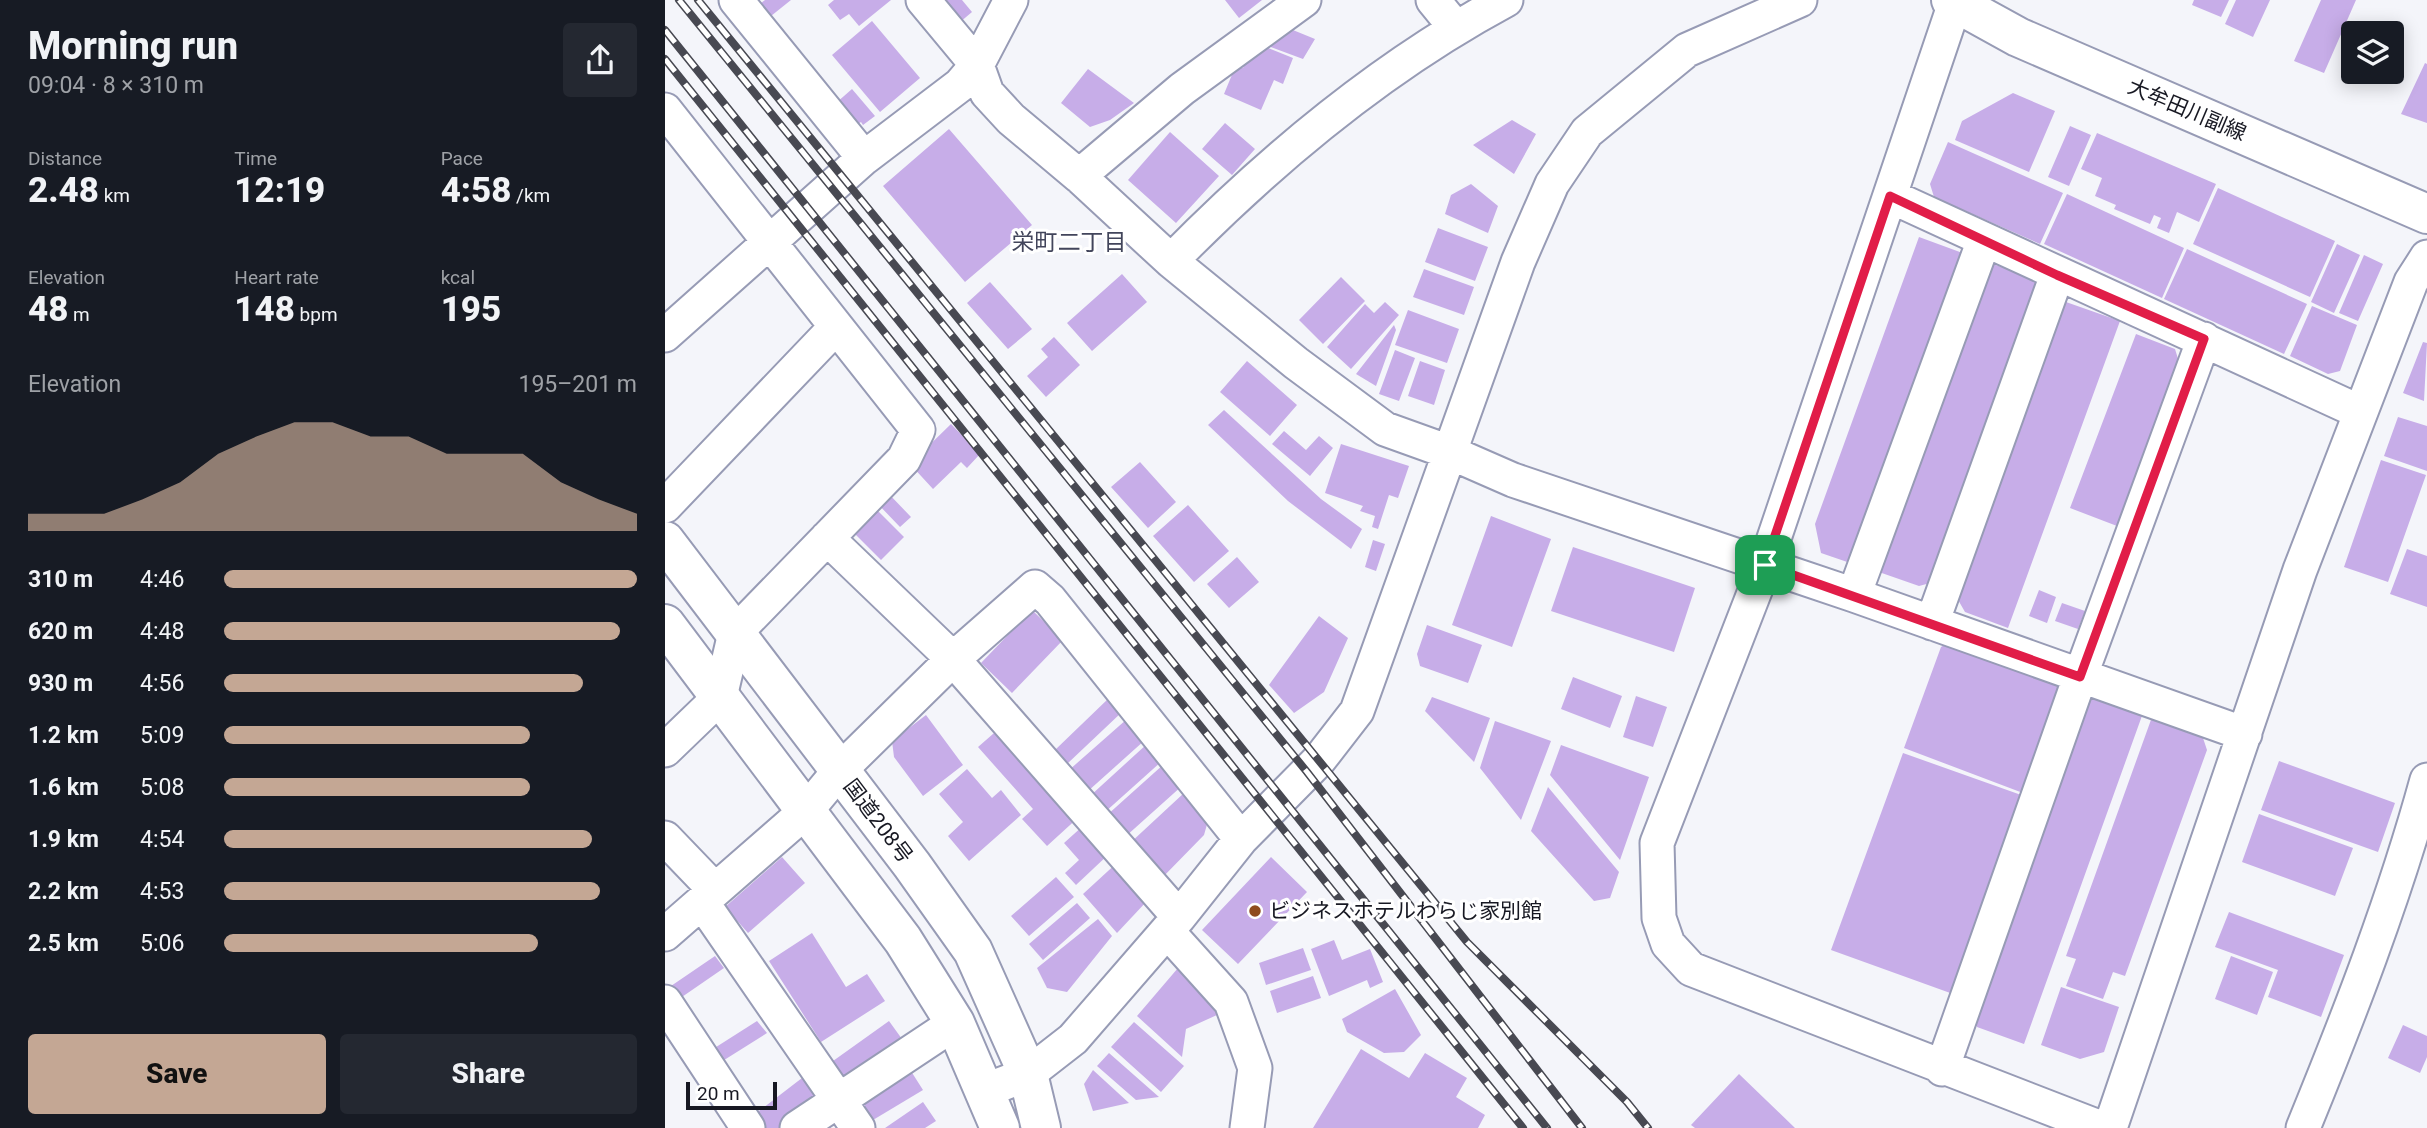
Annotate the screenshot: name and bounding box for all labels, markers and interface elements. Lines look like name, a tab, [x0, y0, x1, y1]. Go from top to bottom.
map controls	[2341, 21, 2404, 84]
button: layers	[2341, 21, 2404, 84]
button: share	[563, 23, 637, 97]
text: Morning run	[28, 24, 238, 68]
text: 09:04 · 8 × 310 m	[28, 72, 204, 99]
street label: 大牟田川副線	[2124, 74, 2250, 146]
text: Distance	[28, 147, 102, 170]
text: Time	[234, 147, 277, 170]
text: Pace	[441, 147, 483, 170]
text: 2.48	[28, 170, 99, 211]
text: 12:19	[234, 170, 325, 211]
text: 4:58	[441, 170, 511, 211]
text: km	[99, 184, 130, 207]
text: /km	[511, 184, 550, 207]
district label: 栄町二丁目	[1012, 229, 1127, 256]
text: Elevation	[28, 266, 105, 289]
text: Heart rate	[234, 266, 319, 289]
text: kcal	[441, 266, 475, 289]
text: 48	[28, 289, 68, 330]
text: 148	[234, 289, 295, 330]
text: 195	[441, 289, 501, 330]
text: m	[68, 303, 90, 326]
text: bpm	[295, 303, 338, 326]
text: Elevation	[28, 371, 121, 398]
text: 195–201 m	[518, 371, 637, 398]
pin	[1735, 535, 1795, 595]
icon: arrive	[1746, 546, 1784, 584]
text: 310 m	[28, 566, 93, 593]
text: 4:46	[140, 566, 184, 593]
text: 620 m	[28, 618, 93, 645]
text: 4:48	[140, 618, 184, 645]
text: 930 m	[28, 670, 93, 697]
text: 4:56	[140, 670, 184, 697]
text: 1.2 km	[28, 722, 99, 749]
text: 5:09	[140, 722, 184, 749]
text: 1.6 km	[28, 774, 99, 801]
text: 5:08	[140, 774, 184, 801]
street label: 国道208号	[839, 774, 917, 868]
text: 1.9 km	[28, 826, 99, 853]
text: 4:54	[140, 826, 184, 853]
text: 2.2 km	[28, 878, 99, 905]
text: 4:53	[140, 878, 184, 905]
place label: ビジネスホテルわらじ家別館	[1269, 899, 1542, 923]
marker: ビジネスホテルわらじ家別館	[1247, 903, 1263, 919]
text: 2.5 km	[28, 930, 99, 957]
text: 5:06	[140, 930, 184, 957]
button: Save	[28, 1034, 326, 1114]
button: Share	[340, 1034, 637, 1114]
scale bar	[686, 1079, 777, 1111]
text: 20 m	[697, 1082, 740, 1105]

